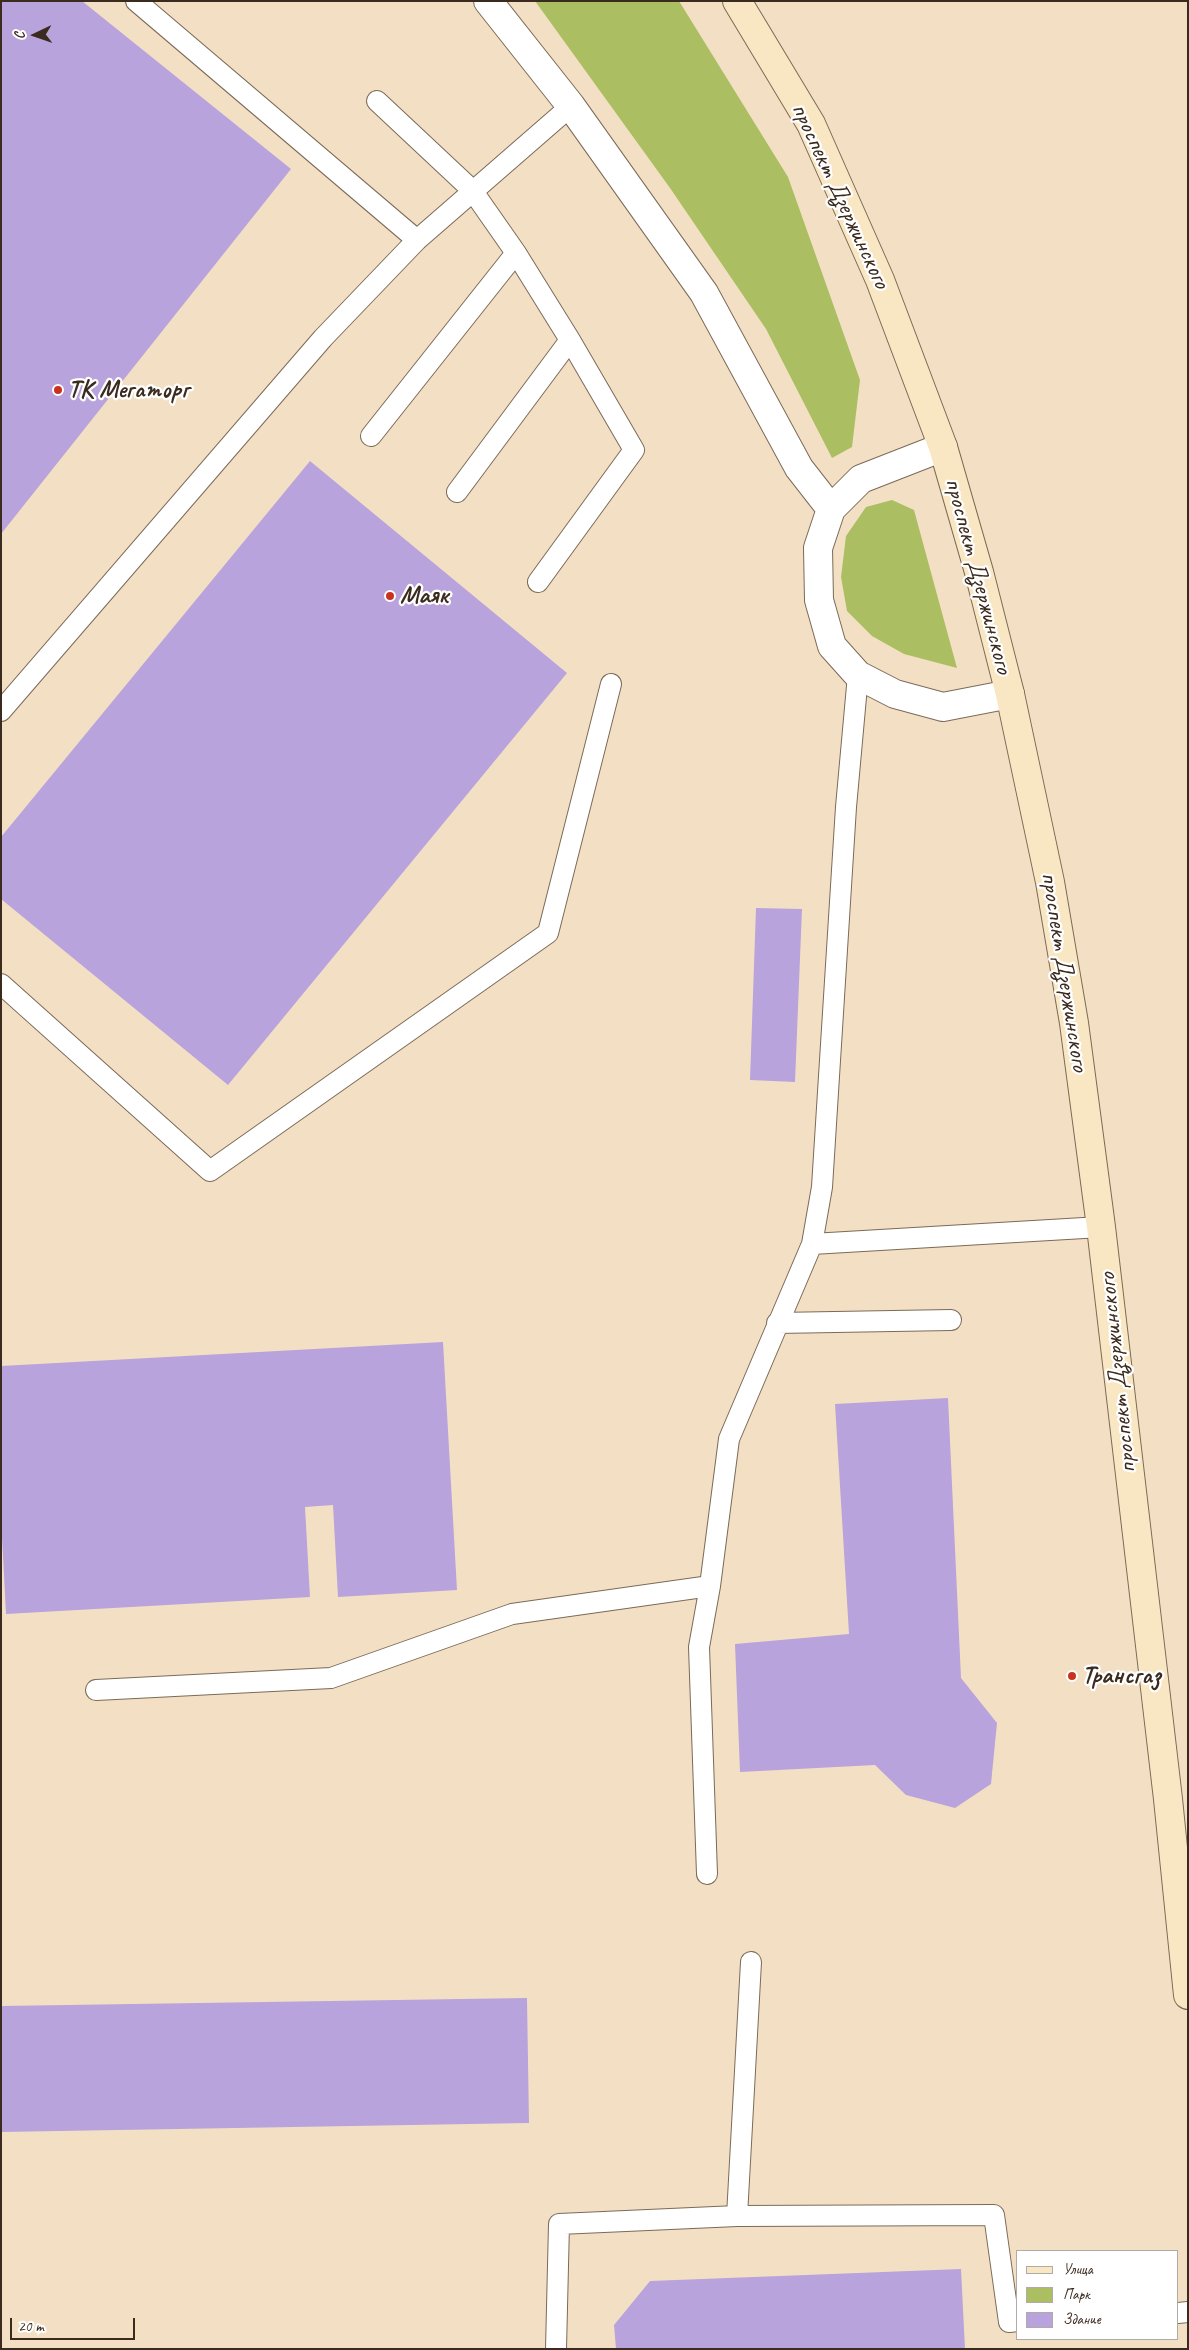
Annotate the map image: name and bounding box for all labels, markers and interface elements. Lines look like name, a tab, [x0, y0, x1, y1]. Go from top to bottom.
north arrow	[10, 10, 60, 60]
text: С	[11, 32, 28, 40]
street label: проспект Дзержинского	[784, 98, 896, 294]
place label: ТК Мегаторг	[68, 375, 189, 405]
marker: ТК Мегаторг	[52, 384, 64, 396]
street label: проспект Дзержинского	[937, 475, 1019, 677]
place label: Маяк	[400, 581, 448, 611]
marker: Маяк	[384, 590, 396, 602]
street label: проспект Дзержинского	[1033, 870, 1095, 1074]
street label: проспект Дзержинского	[1093, 1271, 1143, 1475]
place label: Трансгаз	[1082, 1661, 1161, 1691]
marker: Трансгаз	[1066, 1670, 1078, 1682]
legend	[1016, 2250, 1179, 2340]
text: Улица	[1063, 2260, 1093, 2279]
text: Парк	[1063, 2285, 1090, 2304]
scale bar	[12, 2308, 138, 2340]
text: Здание	[1063, 2310, 1101, 2329]
text: 20 m	[18, 2317, 44, 2336]

